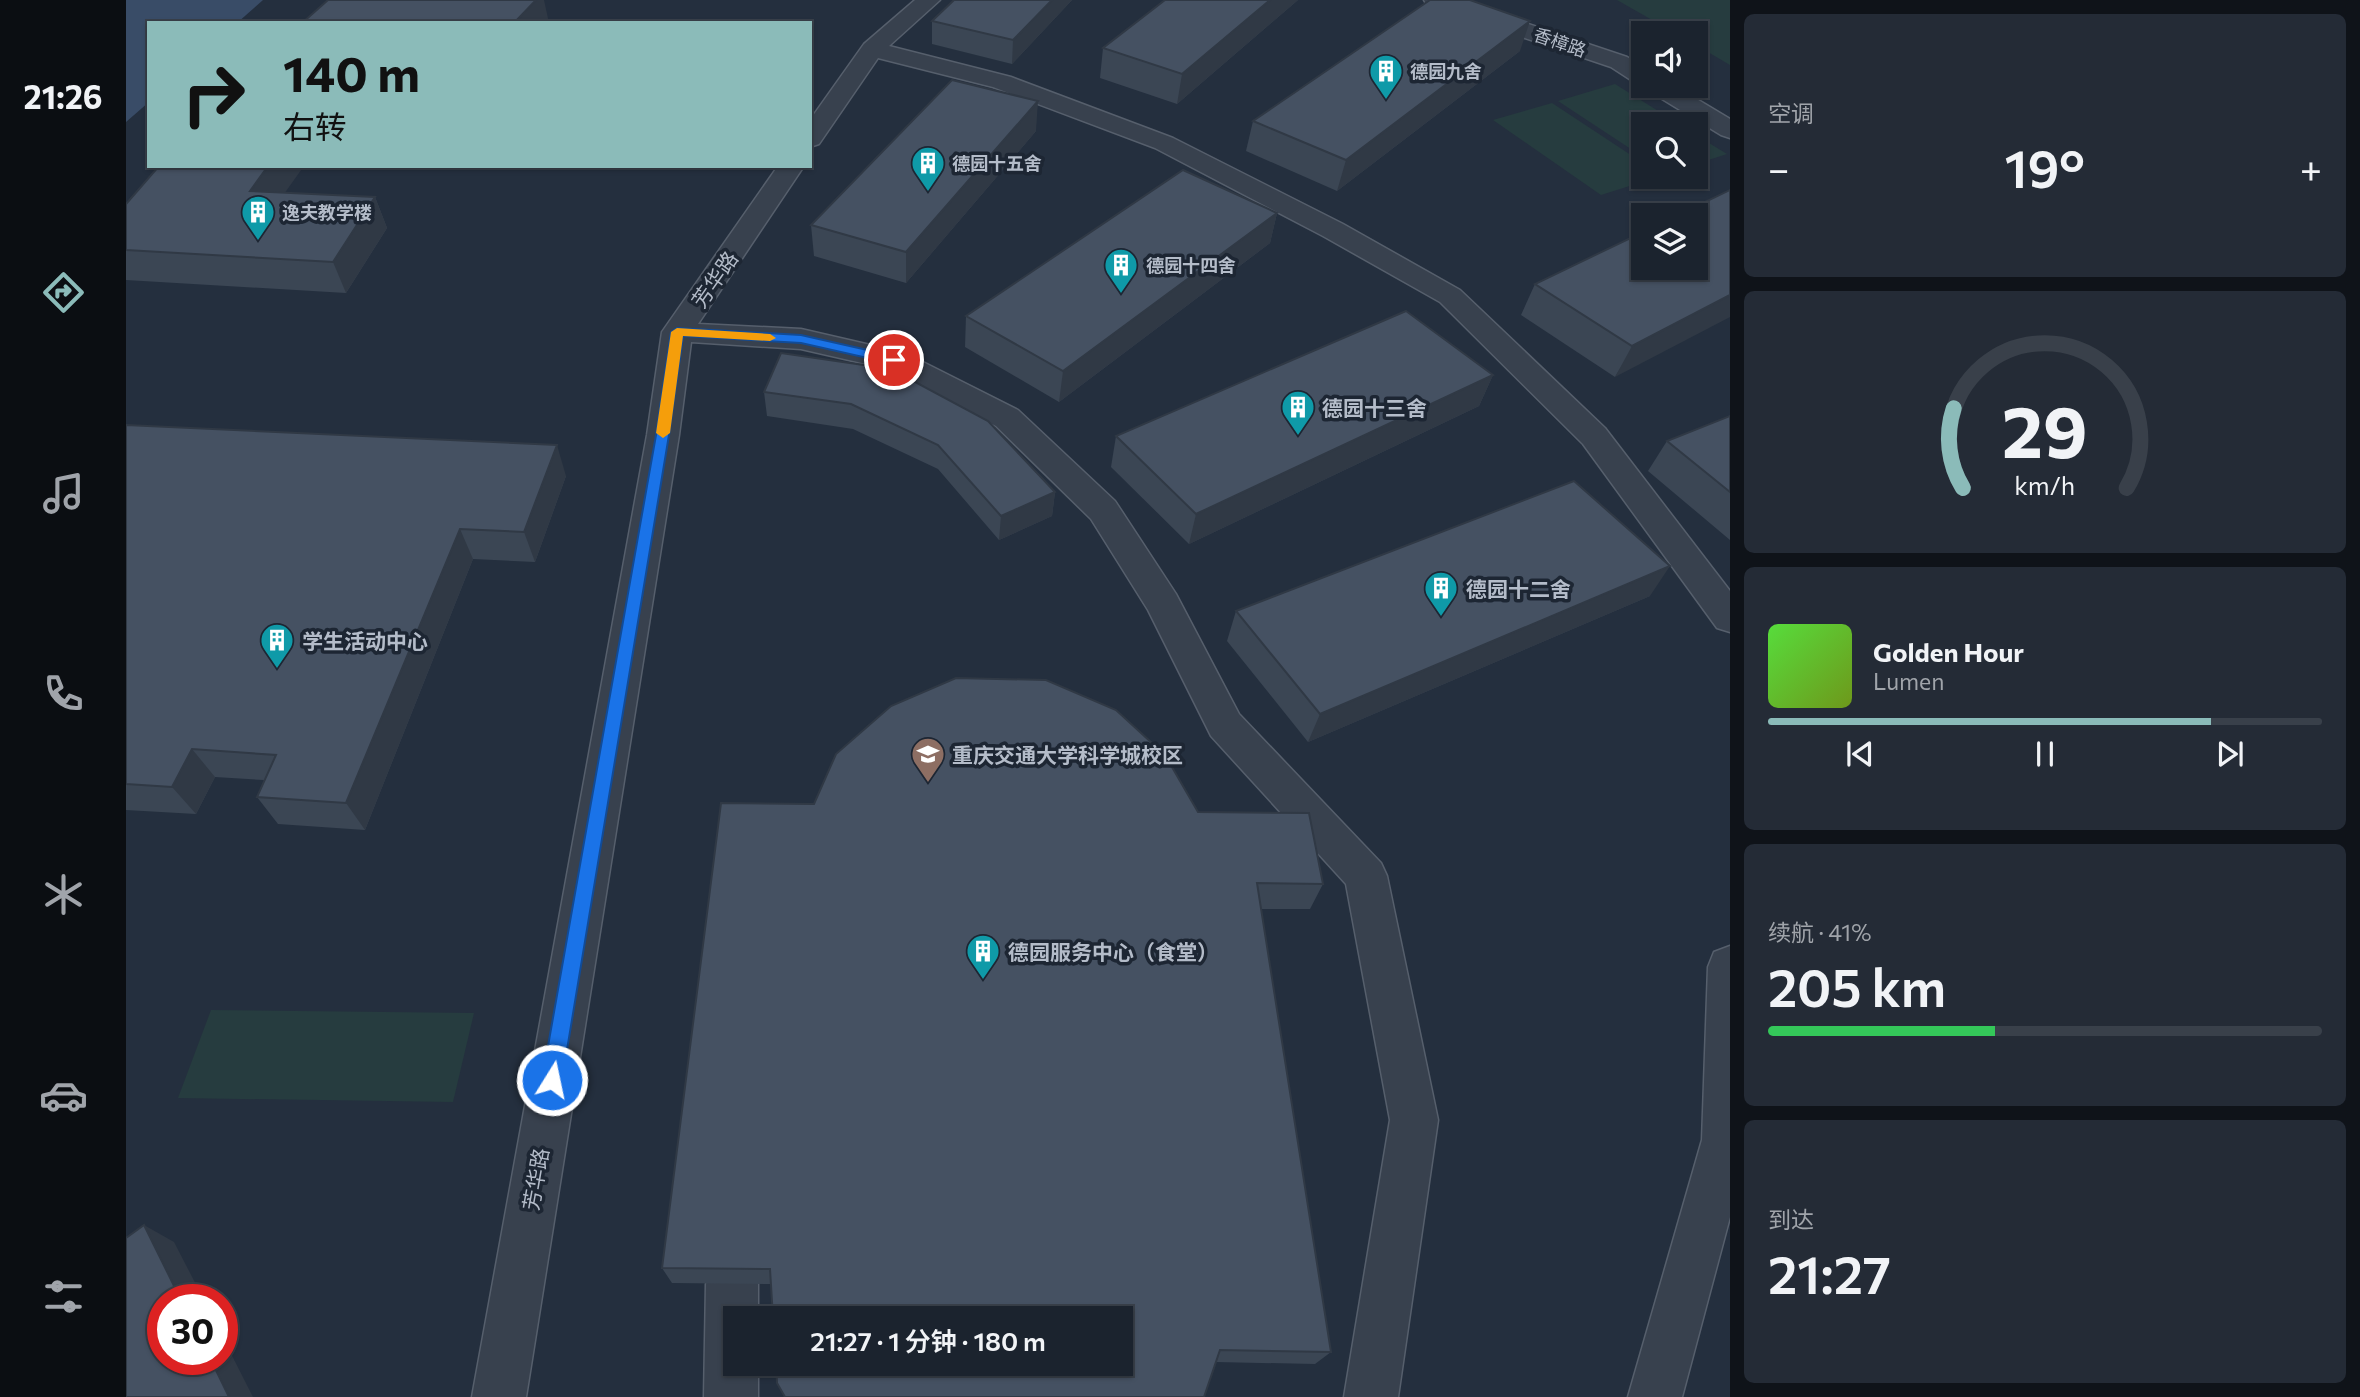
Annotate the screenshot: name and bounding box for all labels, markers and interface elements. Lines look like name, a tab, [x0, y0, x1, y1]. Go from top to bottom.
map controls	[1631, 21, 1708, 280]
button: sound	[1631, 21, 1708, 98]
street label: 香樟路	[1531, 23, 1589, 61]
text: 140 m	[283, 42, 420, 102]
icon: right	[168, 49, 259, 140]
building icon: 德园九舍	[1367, 52, 1405, 101]
place label: 德园九舍	[1410, 60, 1482, 82]
text: 21:26	[24, 76, 102, 116]
text: 空调	[1768, 99, 1814, 127]
text: 右转	[283, 106, 347, 146]
button: search	[1631, 112, 1708, 189]
text: 19°	[2004, 135, 2085, 199]
building icon: 德园十五舍	[909, 144, 947, 193]
text: −	[1768, 144, 1790, 191]
text: +	[2300, 144, 2322, 191]
place label: 德园十五舍	[952, 152, 1042, 174]
building icon: 逸夫教学楼	[239, 193, 277, 242]
place label: 逸夫教学楼	[282, 201, 372, 223]
button: layers	[1631, 203, 1708, 280]
street label: 芳华路	[686, 246, 742, 312]
building icon: 德园十四舍	[1102, 246, 1140, 295]
place label: 德园十四舍	[1146, 254, 1236, 276]
icon: directions	[39, 268, 88, 317]
pin	[864, 330, 924, 390]
icon: arrive	[875, 341, 913, 379]
text: 29	[2002, 384, 2088, 473]
building icon: 德园十三舍	[1279, 388, 1317, 437]
place label: 德园十三舍	[1322, 395, 1427, 420]
icon: music	[39, 469, 88, 518]
text: km/h	[2015, 470, 2075, 500]
building icon: 德园十二舍	[1422, 569, 1460, 618]
place label: 德园十二舍	[1466, 576, 1571, 601]
building icon: 学生活动中心	[258, 621, 296, 670]
place label: 学生活动中心	[302, 628, 428, 653]
text: Golden Hour	[1873, 636, 2024, 667]
text: Lumen	[1873, 667, 1944, 695]
icon: phone	[39, 669, 88, 718]
school or university icon: 重庆交通大学科学城校区	[909, 735, 947, 784]
icon: previous	[1841, 735, 1879, 773]
icon: pause	[2026, 735, 2064, 773]
icon: next	[2211, 735, 2249, 773]
place label: 重庆交通大学科学城校区	[952, 742, 1183, 767]
icon: climate	[39, 870, 88, 919]
text: 续航 · 41%	[1768, 918, 1871, 946]
building icon: 德园服务中心（食堂）	[964, 932, 1002, 981]
place label: 德园服务中心（食堂）	[1008, 939, 1218, 964]
text: 205 km	[1768, 954, 1946, 1018]
position arrow	[515, 1043, 589, 1117]
icon: car	[39, 1071, 88, 1120]
street label: 芳华路	[517, 1146, 553, 1212]
text: 到达	[1768, 1205, 1814, 1233]
text: 21:27	[1768, 1241, 1891, 1305]
icon: filters	[39, 1272, 88, 1321]
speed limit sign: 30	[147, 1284, 238, 1375]
text: 21:27 · 1 分钟 · 180 m	[810, 1325, 1046, 1356]

